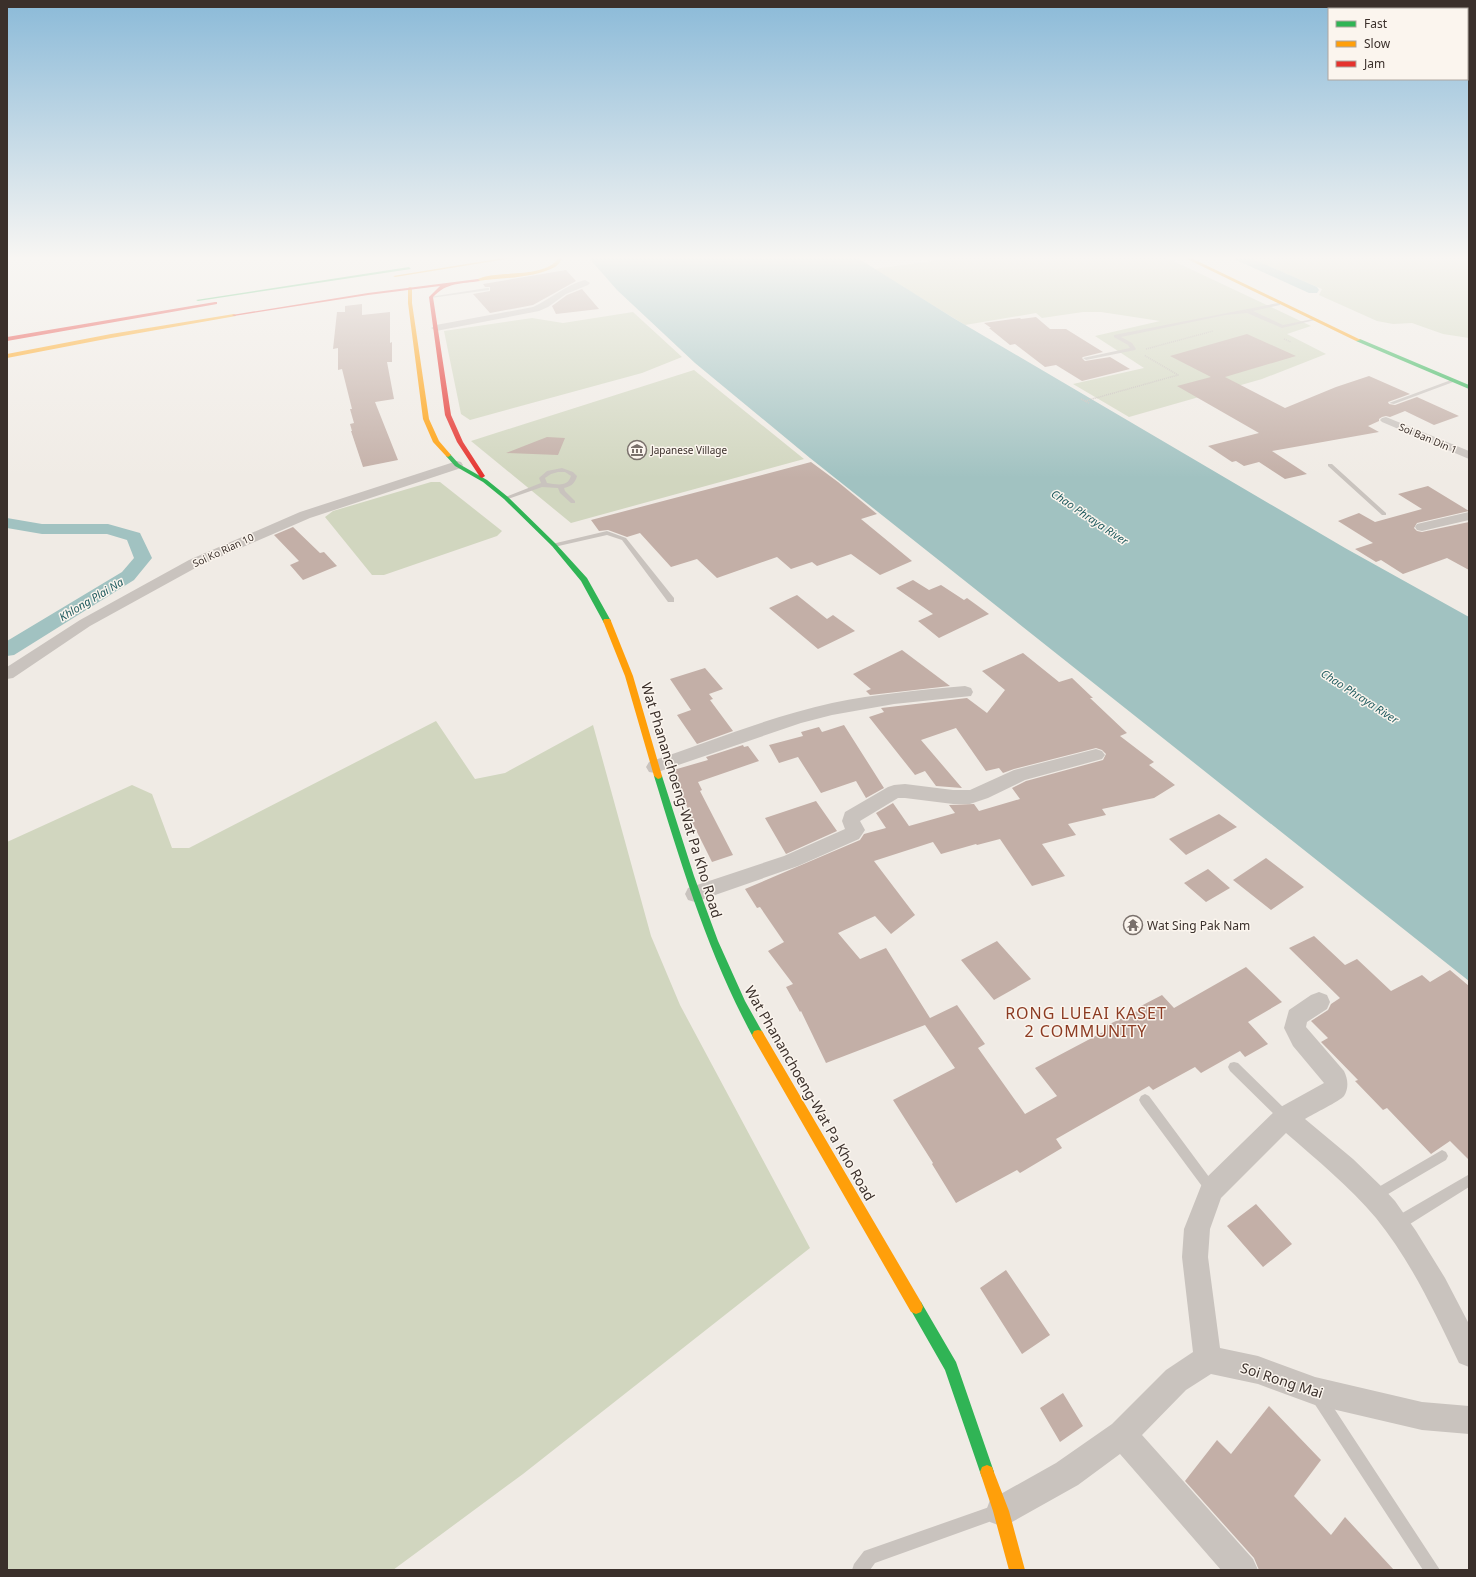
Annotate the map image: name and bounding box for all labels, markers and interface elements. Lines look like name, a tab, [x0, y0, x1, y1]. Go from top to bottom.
legend	[1328, 8, 1468, 80]
text: Fast	[1364, 15, 1388, 32]
text: Slow	[1364, 35, 1391, 52]
text: Jam	[1363, 55, 1385, 72]
street label: Soi Ban Din 1	[1397, 419, 1459, 457]
museum icon: Japanese Village	[626, 439, 648, 461]
place label: Japanese Village	[650, 443, 727, 457]
water label: Chao Phraya River	[1049, 486, 1132, 549]
street label: Soi Ko Rian 10	[190, 530, 256, 570]
water label: Khlong Plai Na	[56, 574, 126, 624]
water label: Chao Phraya River	[1318, 665, 1402, 727]
street label: Wat Phananchoeng-Wat Pa Kho Road	[637, 680, 727, 920]
temple icon: Wat Sing Pak Nam	[1122, 914, 1144, 936]
place label: Wat Sing Pak Nam	[1147, 917, 1250, 934]
street label: Wat Phananchoeng-Wat Pa Kho Road	[740, 982, 880, 1204]
district label: RONG LUEAI KASET 2 COMMUNITY	[1005, 1002, 1167, 1042]
street label: Soi Rong Mai	[1238, 1358, 1326, 1402]

